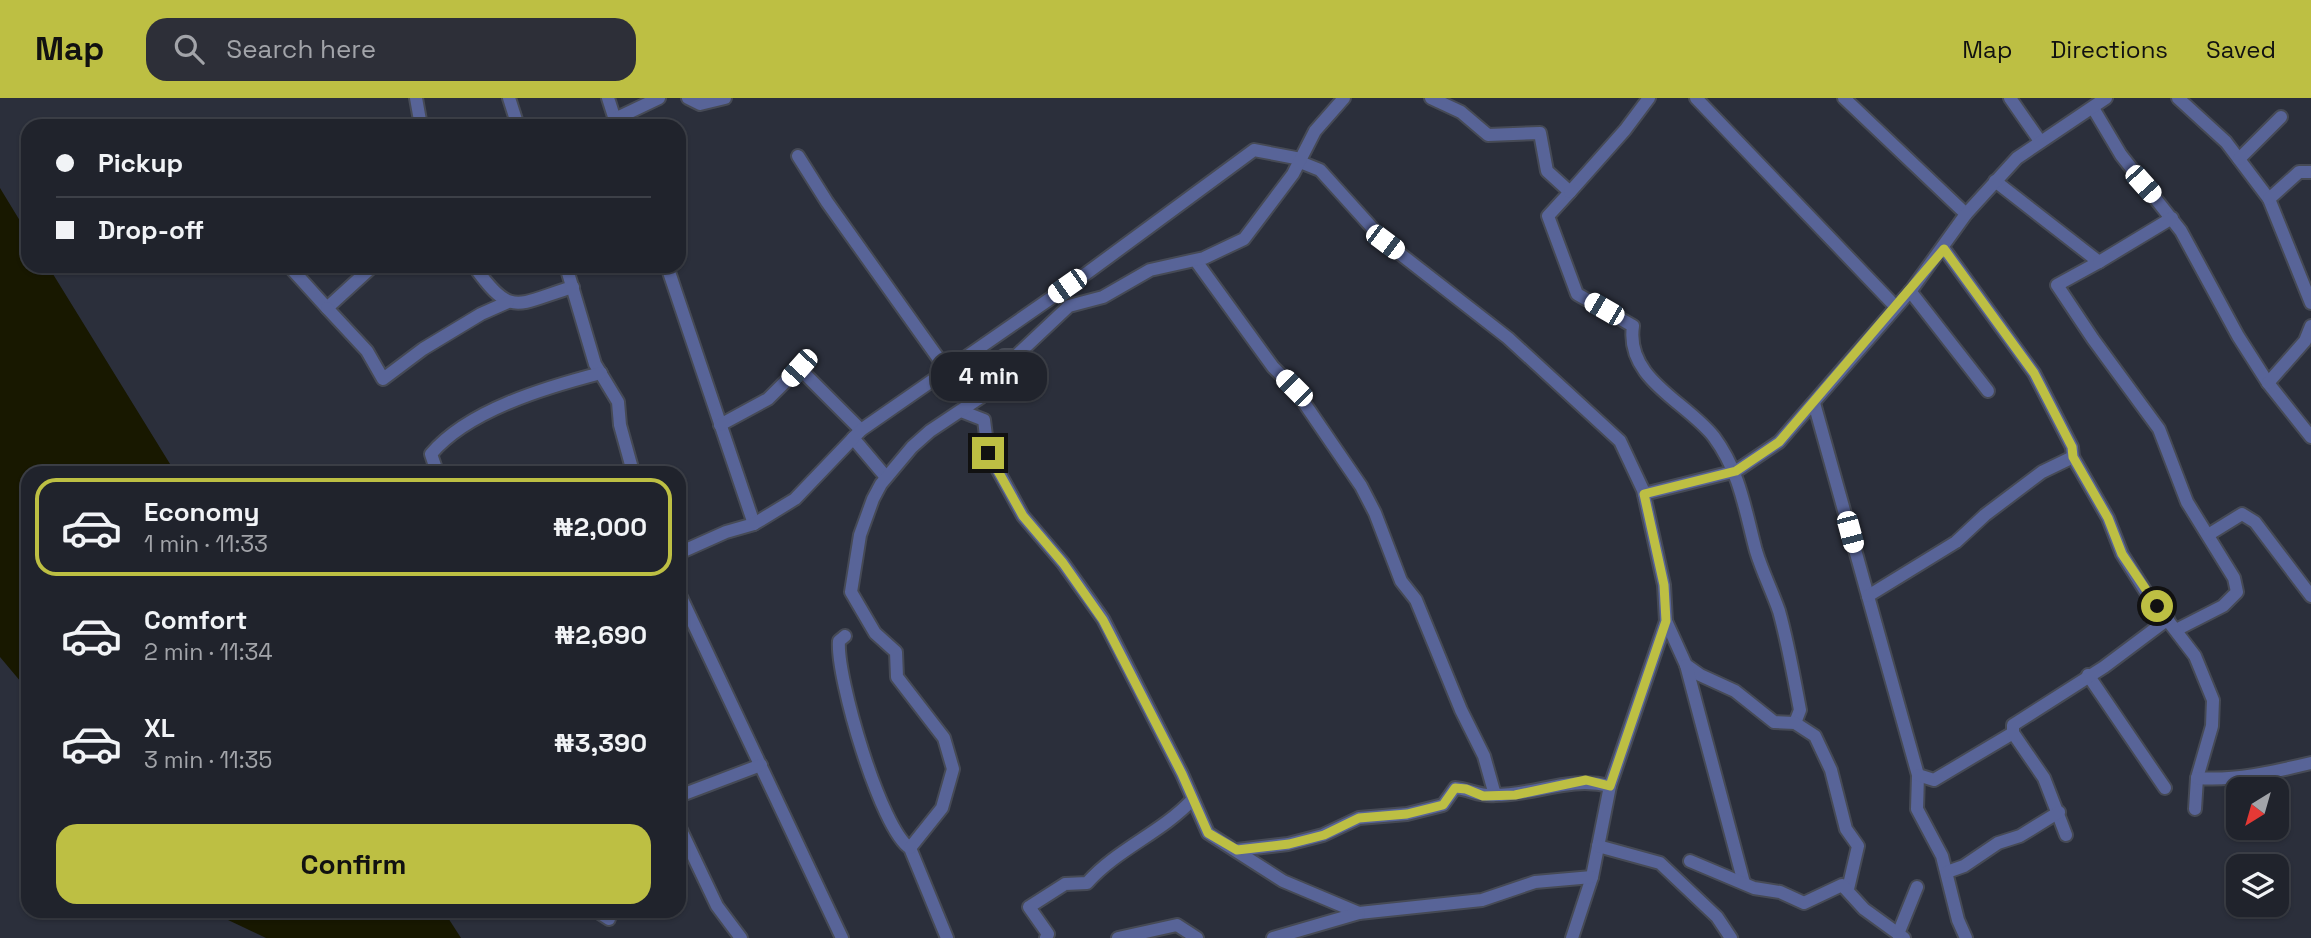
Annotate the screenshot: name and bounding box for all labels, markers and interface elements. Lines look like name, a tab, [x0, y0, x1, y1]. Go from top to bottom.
search box	[146, 18, 636, 81]
text: Map	[35, 28, 104, 70]
icon: search	[170, 30, 208, 68]
text: Search here	[226, 32, 376, 66]
text: Map	[1962, 34, 2012, 65]
text: Directions	[2050, 34, 2168, 65]
text: Saved	[2206, 34, 2276, 65]
text: Pickup	[98, 146, 183, 180]
car	[2122, 161, 2165, 207]
text: Drop-off	[98, 213, 204, 247]
car	[1362, 221, 1409, 263]
car	[1044, 265, 1091, 307]
car	[1581, 289, 1628, 329]
car	[778, 345, 821, 391]
callout: 4 min	[930, 352, 1046, 400]
text: 4 min	[959, 361, 1019, 391]
car	[1272, 366, 1317, 410]
route end	[972, 437, 1004, 469]
text: Economy	[144, 495, 260, 529]
icon: car	[60, 496, 123, 559]
car	[1835, 509, 1866, 555]
text: ₦2,000	[553, 510, 647, 544]
text: 1 min · 11:33	[144, 529, 268, 559]
route start	[2141, 590, 2173, 622]
text: Comfort	[144, 603, 247, 637]
icon: car	[60, 604, 123, 667]
text: ₦2,690	[554, 618, 647, 652]
text: 2 min · 11:34	[144, 637, 273, 667]
text: XL	[144, 711, 175, 745]
icon: car	[60, 712, 123, 775]
text: ₦3,390	[554, 726, 647, 760]
text: 3 min · 11:35	[144, 745, 272, 775]
north arrow	[2226, 777, 2289, 840]
map controls	[2226, 777, 2289, 917]
button: Confirm	[56, 824, 651, 904]
button: layers	[2226, 854, 2289, 917]

